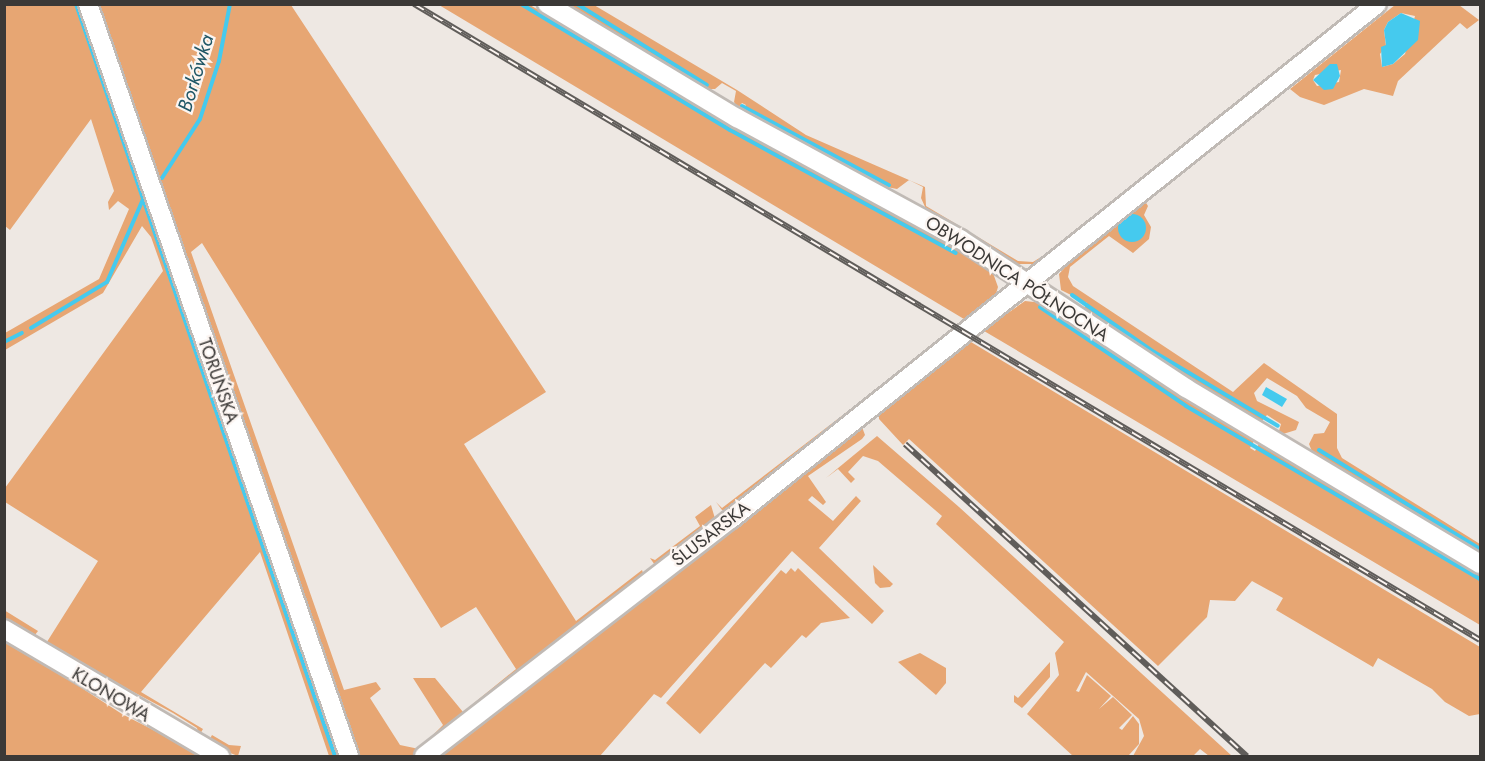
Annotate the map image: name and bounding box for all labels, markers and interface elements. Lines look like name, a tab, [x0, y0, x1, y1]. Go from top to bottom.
water label: Borkówka	[173, 32, 219, 114]
street label: OBWODNICA PÓŁNOCNA	[921, 212, 1113, 346]
street label: TORUŃSKA	[193, 335, 243, 427]
street label: ŚLUSARSKA	[668, 497, 754, 571]
street label: KLONOWA	[68, 663, 154, 727]

